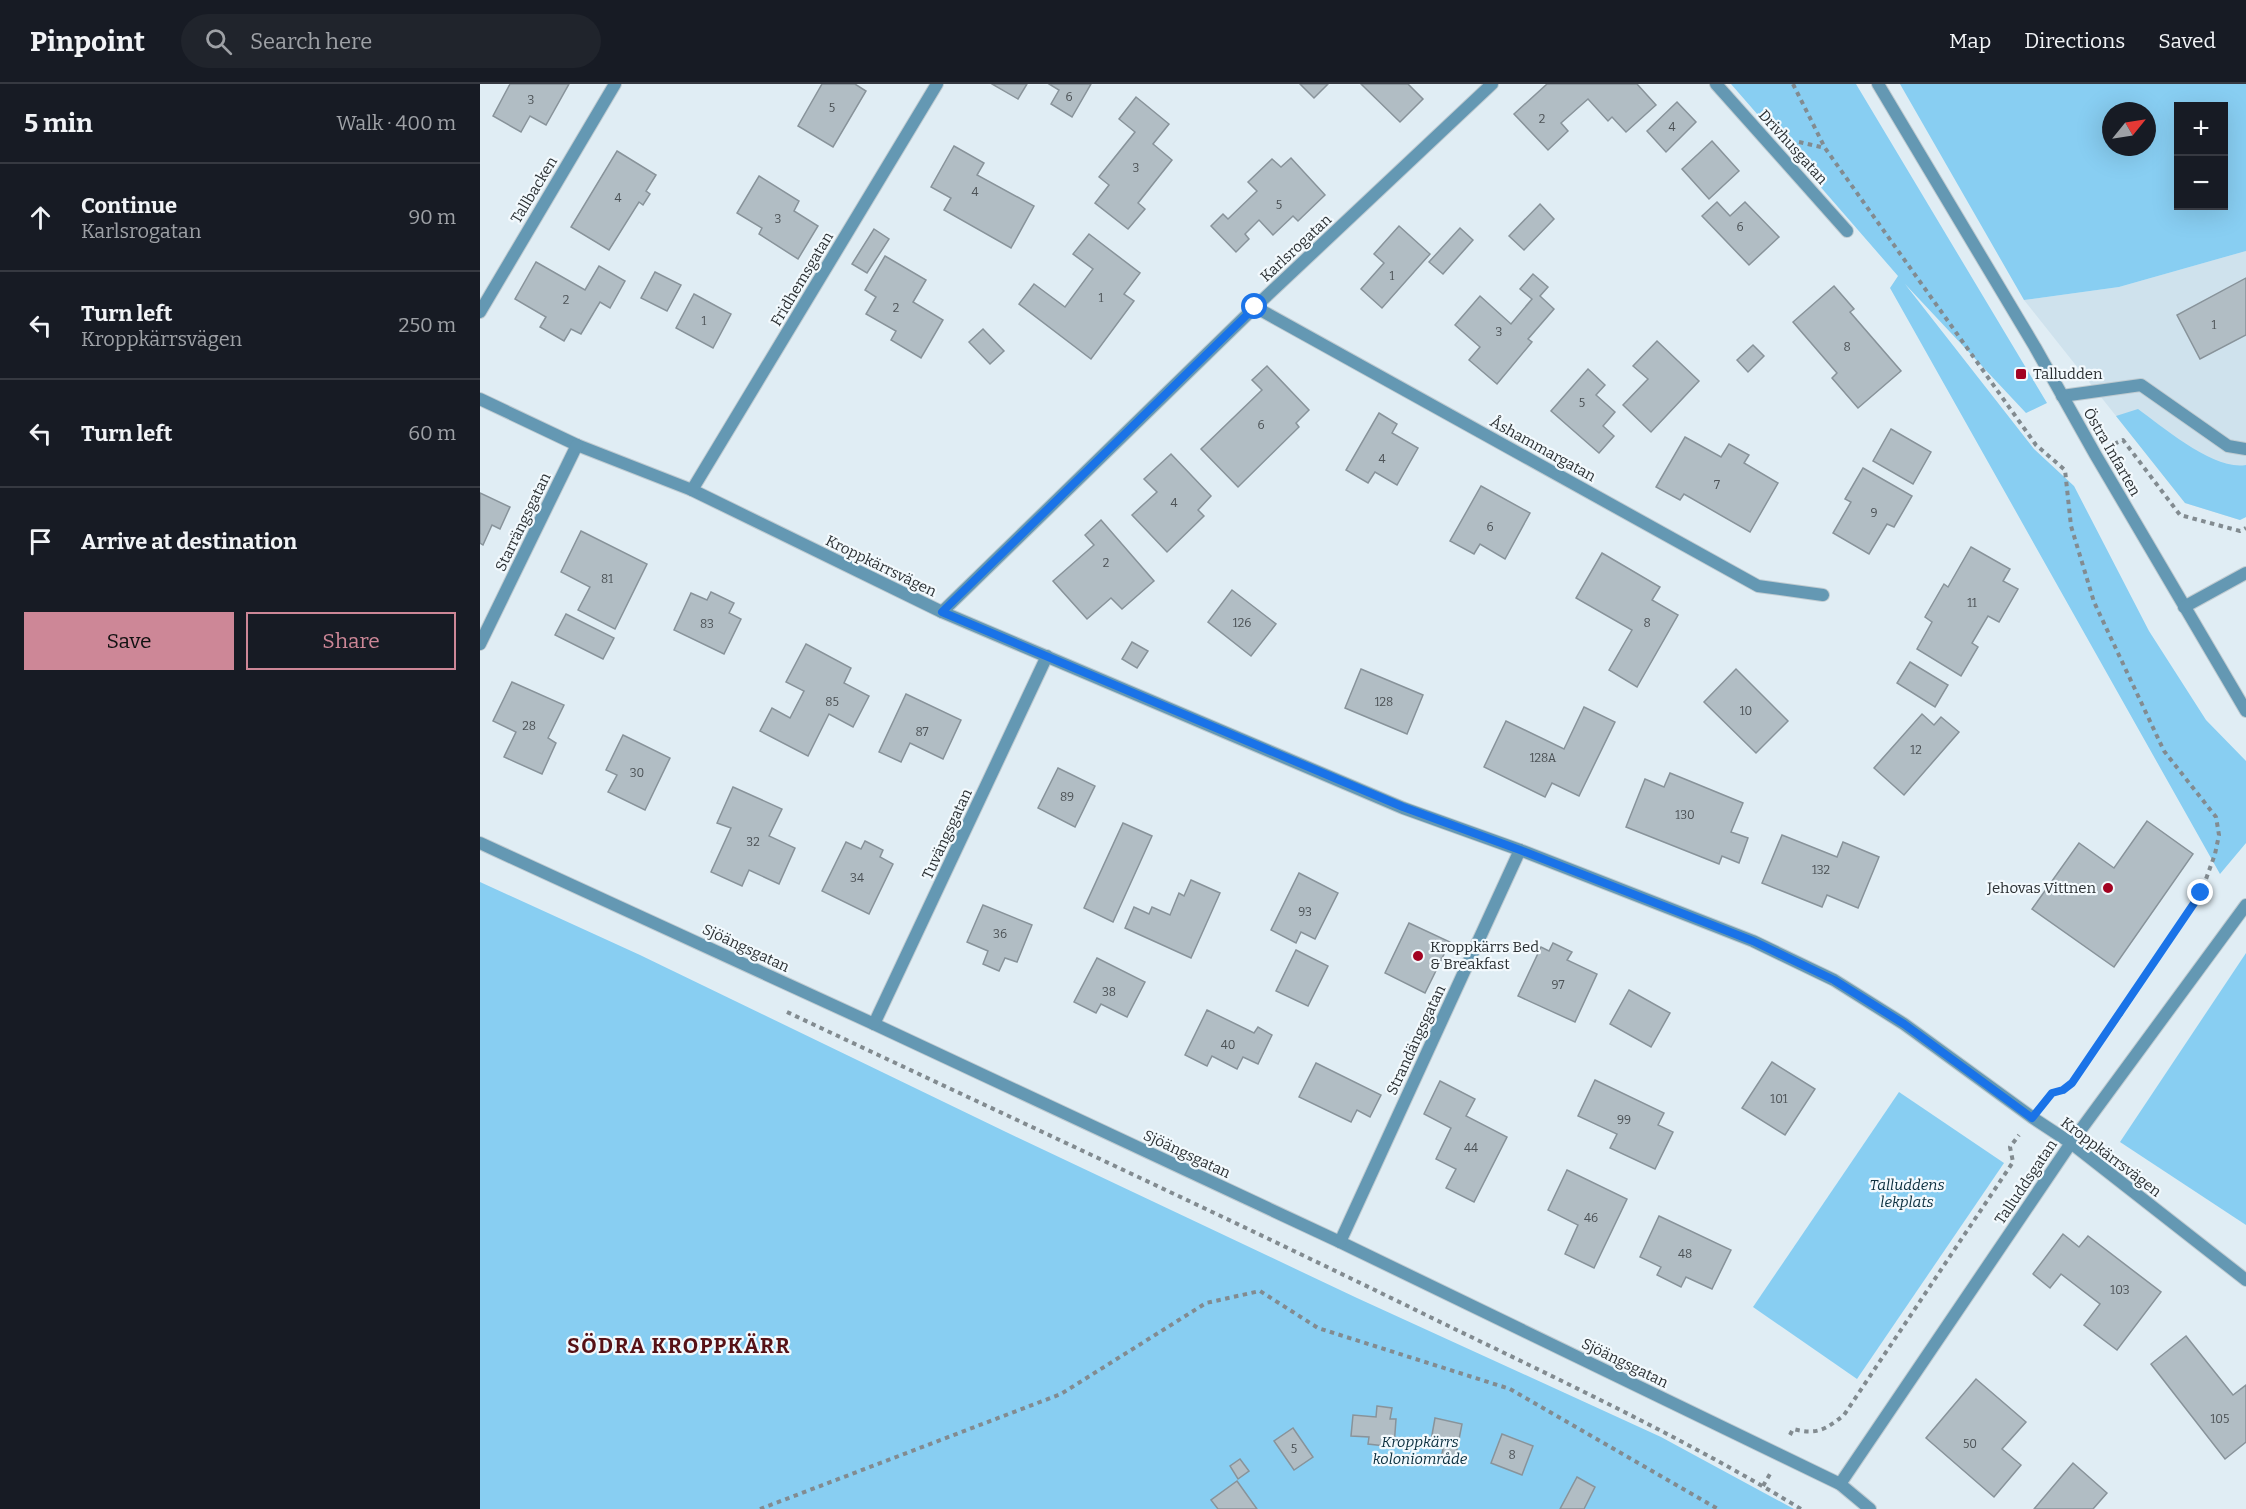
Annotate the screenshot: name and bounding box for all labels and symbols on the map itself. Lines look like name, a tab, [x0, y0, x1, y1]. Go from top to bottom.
house number: 6	[1065, 90, 1073, 104]
house number: 3	[528, 93, 535, 107]
house number: 5	[829, 101, 835, 115]
north arrow	[2102, 102, 2156, 156]
street label: Drivhusgatan	[1755, 106, 1832, 188]
house number: 2	[1539, 112, 1545, 126]
house number: 4	[1668, 120, 1676, 134]
street label: Tallbacken	[507, 153, 561, 227]
house number: 3	[1133, 161, 1140, 175]
house number: 4	[971, 185, 979, 199]
house number: 4	[614, 191, 622, 205]
house number: 5	[1276, 198, 1282, 212]
street label: Karlsrogatan	[1257, 210, 1336, 285]
house number: 3	[775, 212, 782, 226]
house number: 6	[1736, 220, 1744, 234]
street label: Fridhemsgatan	[767, 228, 837, 329]
house number: 1	[1390, 269, 1395, 283]
house number: 1	[1099, 291, 1104, 305]
house number: 2	[563, 293, 569, 307]
route start	[1241, 293, 1267, 319]
house number: 2	[893, 301, 899, 315]
house number: 1	[702, 314, 707, 328]
house number: 1	[2212, 318, 2217, 332]
house number: 3	[1496, 325, 1503, 339]
house number: 8	[1843, 340, 1851, 354]
place label: Talludden	[2033, 365, 2103, 383]
marker: Talludden	[2014, 367, 2028, 381]
house number: 5	[1579, 396, 1585, 410]
street label: Östra Infarten	[2080, 405, 2145, 500]
street label: Åshammargatan	[1487, 413, 1599, 486]
house number: 6	[1257, 418, 1265, 432]
house number: 4	[1378, 452, 1386, 466]
street label: Starrängsgatan	[491, 469, 555, 574]
house number: 7	[1714, 478, 1720, 492]
house number: 4	[1170, 496, 1178, 510]
house number: 9	[1870, 506, 1878, 520]
house number: 6	[1486, 520, 1494, 534]
street label: Kroppkärrsvägen	[823, 531, 940, 601]
house number: 2	[1103, 556, 1109, 570]
house number: 81	[601, 572, 613, 586]
house number: 11	[1967, 596, 1977, 610]
house number: 126	[1233, 616, 1251, 630]
house number: 8	[1643, 616, 1651, 630]
house number: 83	[700, 617, 714, 631]
house number: 85	[825, 695, 839, 709]
house number: 128	[1375, 695, 1393, 709]
house number: 10	[1740, 704, 1752, 718]
house number: 28	[522, 719, 536, 733]
house number: 87	[915, 725, 929, 739]
house number: 12	[1910, 743, 1922, 757]
house number: 128A	[1530, 751, 1557, 765]
house number: 30	[630, 766, 644, 780]
street label: Tuvängsgatan	[918, 785, 976, 882]
house number: 89	[1060, 790, 1074, 804]
house number: 130	[1675, 808, 1695, 822]
house number: 32	[746, 835, 760, 849]
house number: 132	[1812, 863, 1830, 877]
house number: 34	[850, 871, 864, 885]
place label: Jehovas Vittnen	[1986, 879, 2096, 897]
route end	[2187, 879, 2213, 905]
marker: Jehovas Vittnen	[2101, 881, 2115, 895]
house number: 93	[1298, 905, 1312, 919]
street label: Sjöängsgatan	[700, 920, 793, 976]
house number: 36	[993, 927, 1007, 941]
place label: Kroppkärrs Bed & Breakfast	[1430, 938, 1539, 973]
marker: Kroppkärrs Bed & Breakfast	[1411, 949, 1425, 963]
house number: 97	[1552, 978, 1564, 992]
street label: Strandängsgatan	[1383, 982, 1450, 1098]
house number: 38	[1102, 985, 1116, 999]
house number: 40	[1221, 1038, 1235, 1052]
house number: 101	[1770, 1092, 1788, 1106]
house number: 99	[1617, 1113, 1631, 1127]
street label: Kroppkärrsvägen	[2057, 1113, 2165, 1201]
street label: Sjöängsgatan	[1141, 1126, 1234, 1182]
street label: Talluddsgatan	[1991, 1136, 2061, 1228]
house number: 44	[1464, 1141, 1478, 1155]
park label: Talluddens lekplats	[1869, 1176, 1945, 1211]
house number: 46	[1584, 1211, 1598, 1225]
house number: 48	[1678, 1247, 1692, 1261]
house number: 103	[2110, 1283, 2130, 1297]
district label: SÖDRA KROPPKÄRR	[567, 1332, 791, 1359]
street label: Sjöängsgatan	[1579, 1334, 1672, 1392]
house number: 105	[2211, 1412, 2229, 1426]
park label: Kroppkärrs koloniområde	[1373, 1433, 1468, 1468]
house number: 50	[1963, 1437, 1977, 1451]
house number: 5	[1291, 1442, 1297, 1456]
house number: 8	[1508, 1448, 1516, 1462]

